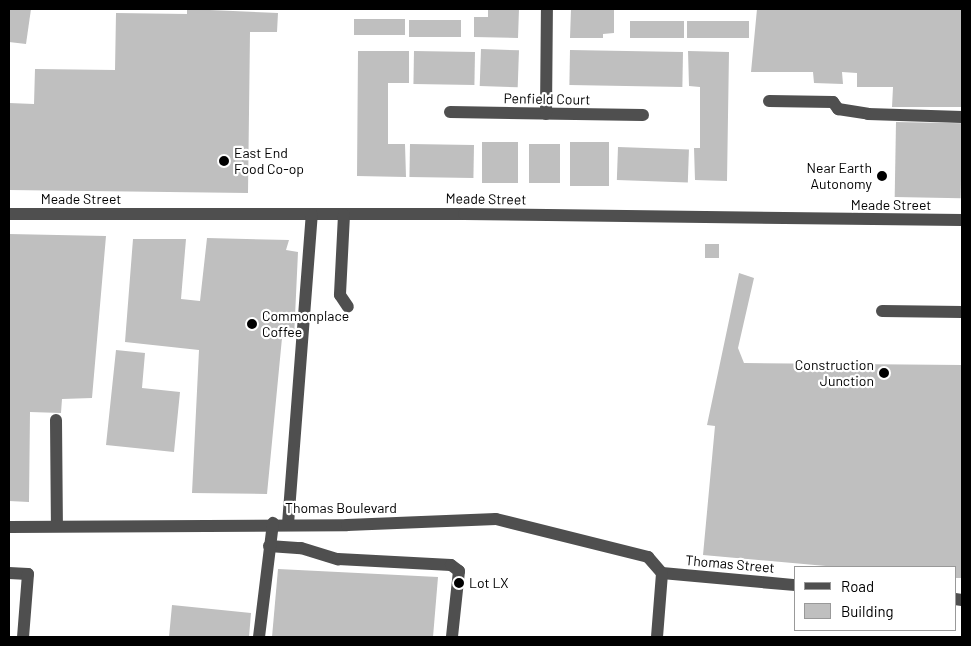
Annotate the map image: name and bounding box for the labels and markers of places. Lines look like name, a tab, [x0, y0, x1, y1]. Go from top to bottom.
place label: East End Food Co-op	[234, 145, 304, 178]
marker: East End Food Co-op	[218, 155, 230, 167]
place label: Near Earth Autonomy	[807, 160, 872, 192]
marker: Near Earth Autonomy	[876, 170, 888, 182]
place label: Commonplace Coffee	[262, 308, 349, 341]
marker: Commonplace Coffee	[246, 318, 258, 330]
place label: Construction Junction	[795, 357, 874, 390]
marker: Construction Junction	[878, 367, 890, 379]
place label: Lot LX	[469, 575, 509, 591]
marker: Lot LX	[453, 577, 465, 589]

